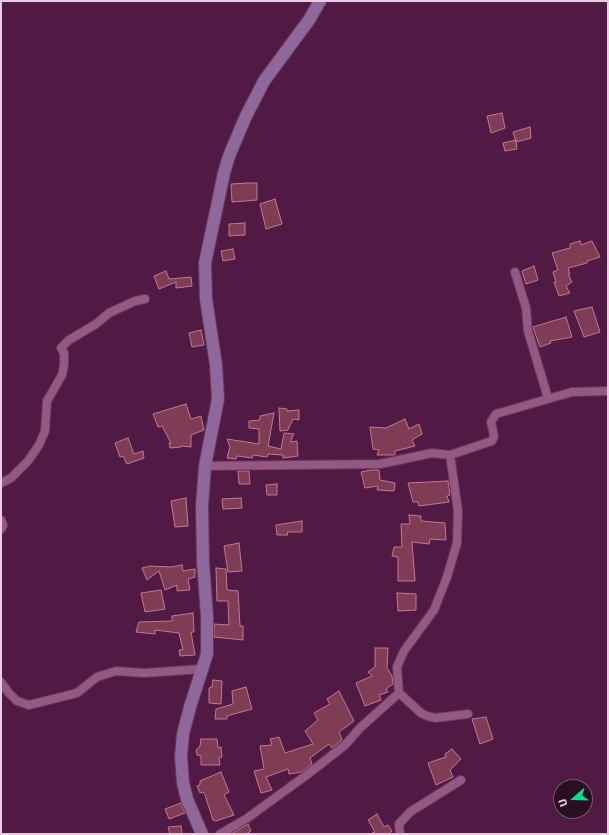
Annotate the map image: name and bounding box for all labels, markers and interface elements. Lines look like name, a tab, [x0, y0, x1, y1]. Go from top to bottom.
north arrow	[553, 779, 593, 819]
text: U	[555, 797, 570, 809]

